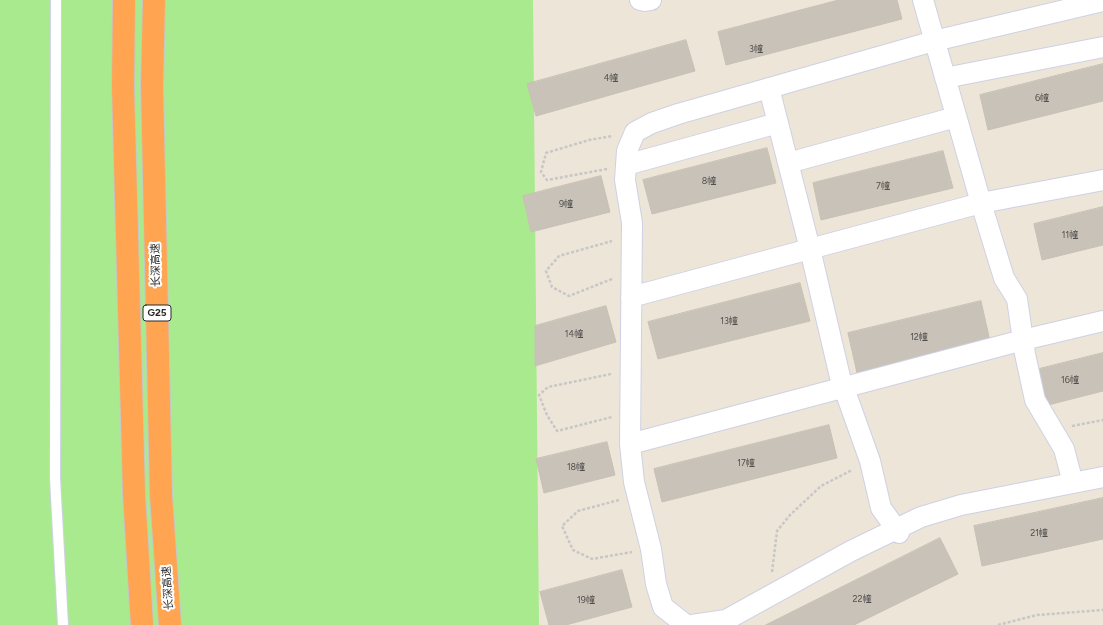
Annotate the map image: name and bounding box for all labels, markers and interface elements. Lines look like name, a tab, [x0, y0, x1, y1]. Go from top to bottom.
house number: 3幢	[749, 44, 763, 54]
house number: 4幢	[604, 73, 618, 83]
house number: 6幢	[1035, 93, 1049, 103]
house number: 8幢	[702, 176, 716, 186]
house number: 7幢	[876, 181, 890, 191]
house number: 9幢	[559, 199, 573, 209]
house number: 11幢	[1062, 230, 1078, 240]
street label: 长深高速	[149, 243, 163, 287]
road number: G25	[143, 305, 171, 321]
house number: 13幢	[720, 316, 738, 326]
house number: 14幢	[565, 329, 583, 339]
house number: 12幢	[910, 332, 928, 342]
house number: 16幢	[1061, 375, 1079, 385]
house number: 17幢	[737, 458, 755, 468]
house number: 18幢	[567, 462, 585, 472]
house number: 21幢	[1030, 528, 1048, 538]
street label: 长深高速	[160, 566, 176, 610]
house number: 22幢	[852, 594, 872, 604]
house number: 19幢	[577, 595, 595, 605]

